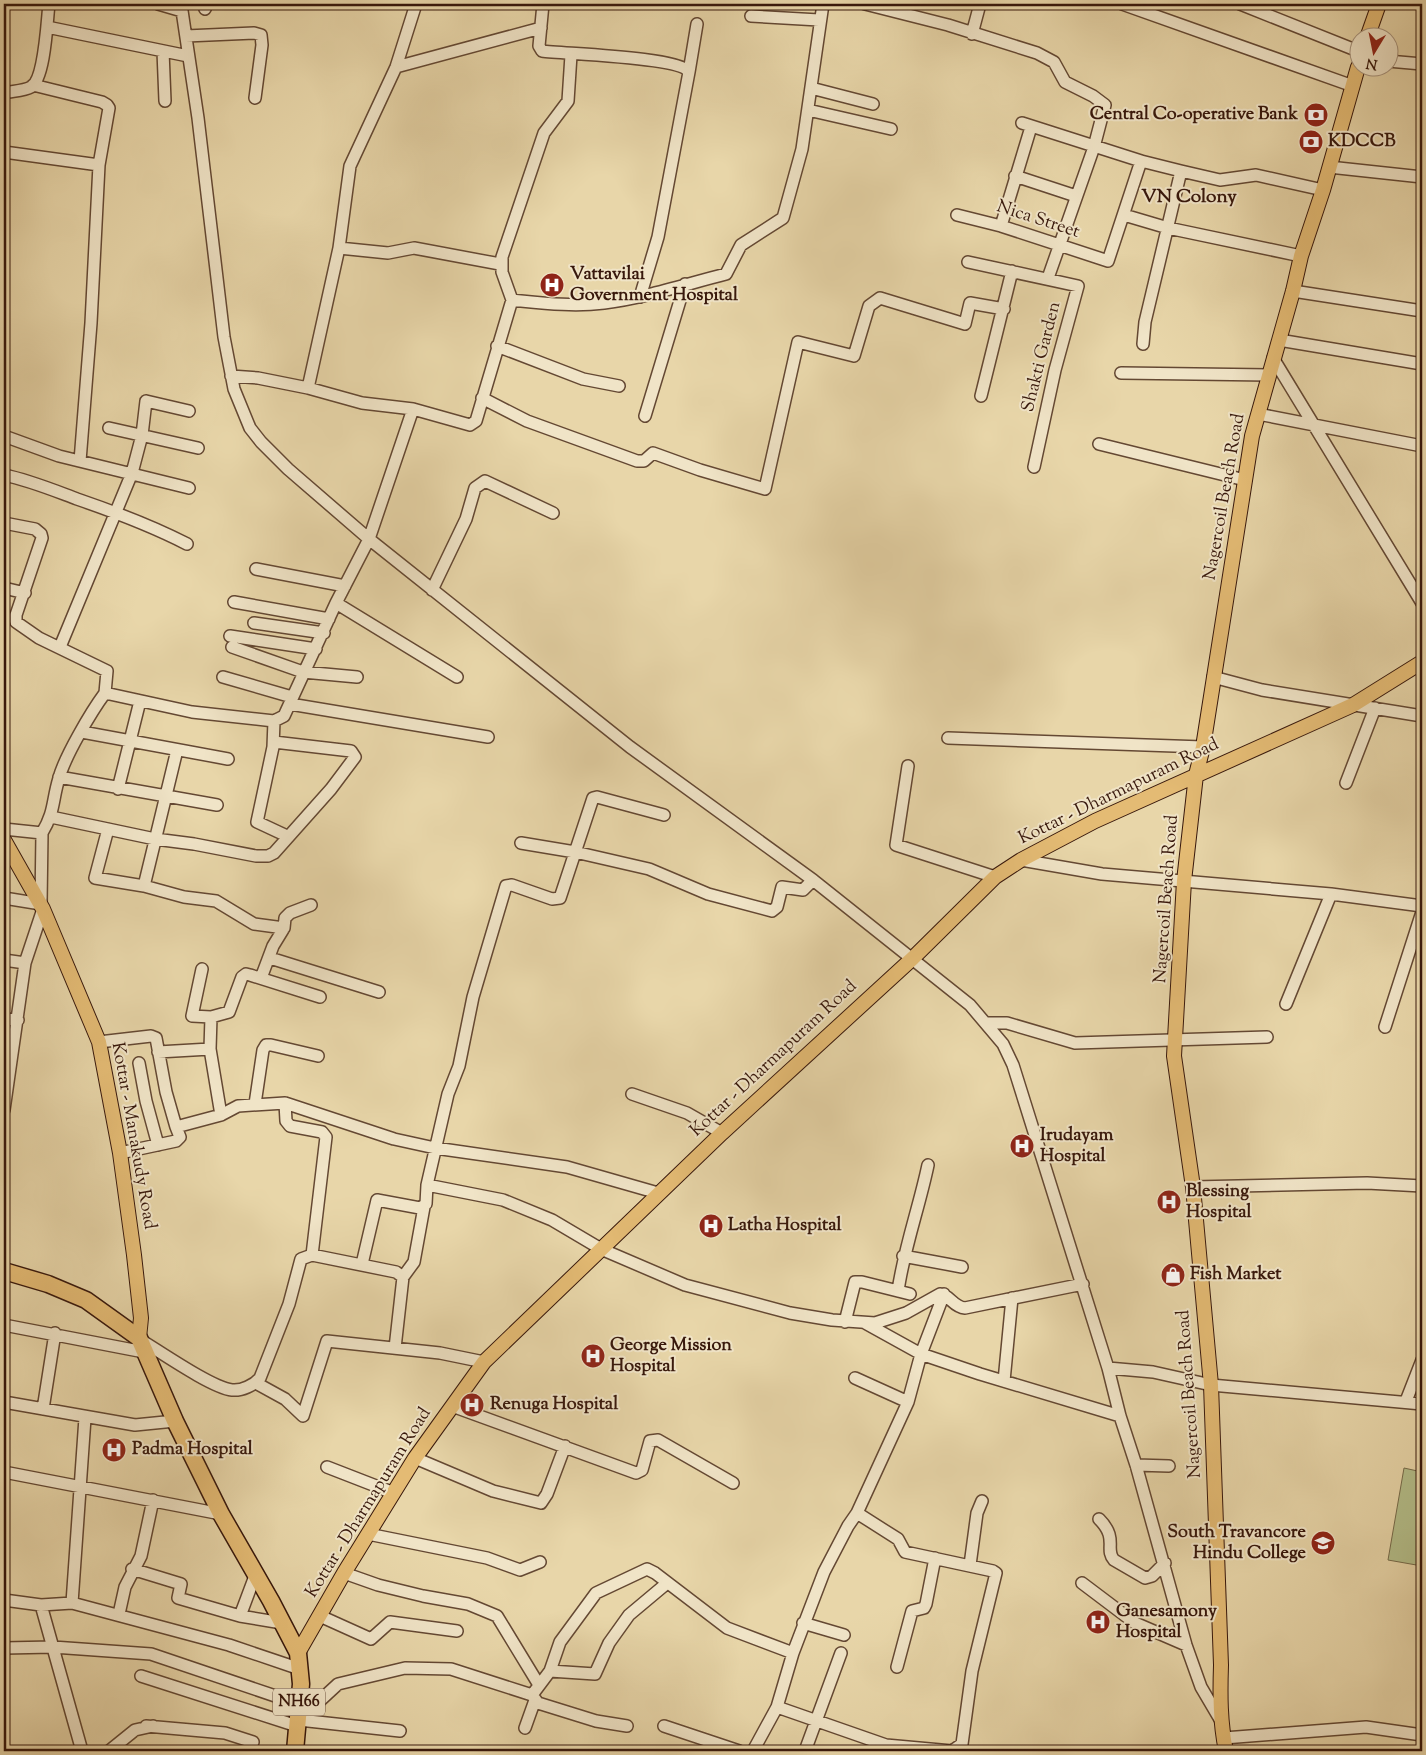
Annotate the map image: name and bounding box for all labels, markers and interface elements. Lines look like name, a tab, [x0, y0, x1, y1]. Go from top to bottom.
north arrow	[1348, 28, 1398, 78]
text: N	[1365, 52, 1379, 74]
place label: Central Co-operative Bank	[1090, 102, 1298, 128]
bank icon: Central Co-operative Bank	[1303, 102, 1329, 128]
bank icon: KDCCB	[1298, 129, 1324, 155]
place label: KDCCB	[1328, 129, 1396, 155]
district label: VN Colony	[1141, 184, 1237, 211]
street label: Nica Street	[993, 194, 1083, 246]
place label: Vattavilai Government Hospital	[570, 262, 739, 309]
hospital icon: Vattavilai Government Hospital	[539, 272, 565, 298]
street label: Shakti Garden	[1016, 299, 1068, 415]
street label: Nagercoil Beach Road	[1198, 412, 1252, 582]
street label: Kottar - Dharmapuram Road	[1014, 732, 1224, 852]
street label: Nagercoil Beach Road	[1148, 814, 1186, 984]
street label: Kottar - Dharmapuram Road	[685, 974, 863, 1144]
street label: Kottar - Manakudy Road	[104, 1040, 162, 1232]
place label: Irudayam Hospital	[1040, 1123, 1113, 1170]
hospital icon: Irudayam Hospital	[1009, 1133, 1035, 1159]
place label: Blessing Hospital	[1186, 1179, 1253, 1226]
hospital icon: Blessing Hospital	[1156, 1189, 1182, 1215]
hospital icon: Latha Hospital	[698, 1213, 724, 1239]
place label: Latha Hospital	[728, 1213, 842, 1239]
shop icon: Fish Market	[1160, 1262, 1186, 1288]
place label: Fish Market	[1190, 1262, 1282, 1288]
street label: Nagercoil Beach Road	[1171, 1309, 1209, 1479]
place label: George Mission Hospital	[610, 1333, 732, 1380]
hospital icon: George Mission Hospital	[580, 1343, 606, 1369]
hospital icon: Renuga Hospital	[459, 1392, 485, 1418]
place label: Renuga Hospital	[490, 1392, 619, 1418]
street label: Kottar - Dharmapuram Road	[300, 1403, 438, 1603]
hospital icon: Padma Hospital	[101, 1437, 127, 1463]
place label: Padma Hospital	[132, 1437, 254, 1463]
place label: South Travancore Hindu College	[1167, 1520, 1307, 1567]
school or university icon: South Travancore Hindu College	[1310, 1530, 1336, 1556]
place label: Ganesamony Hospital	[1116, 1599, 1217, 1646]
hospital icon: Ganesamony Hospital	[1085, 1609, 1111, 1635]
road number: NH66	[273, 1688, 325, 1715]

